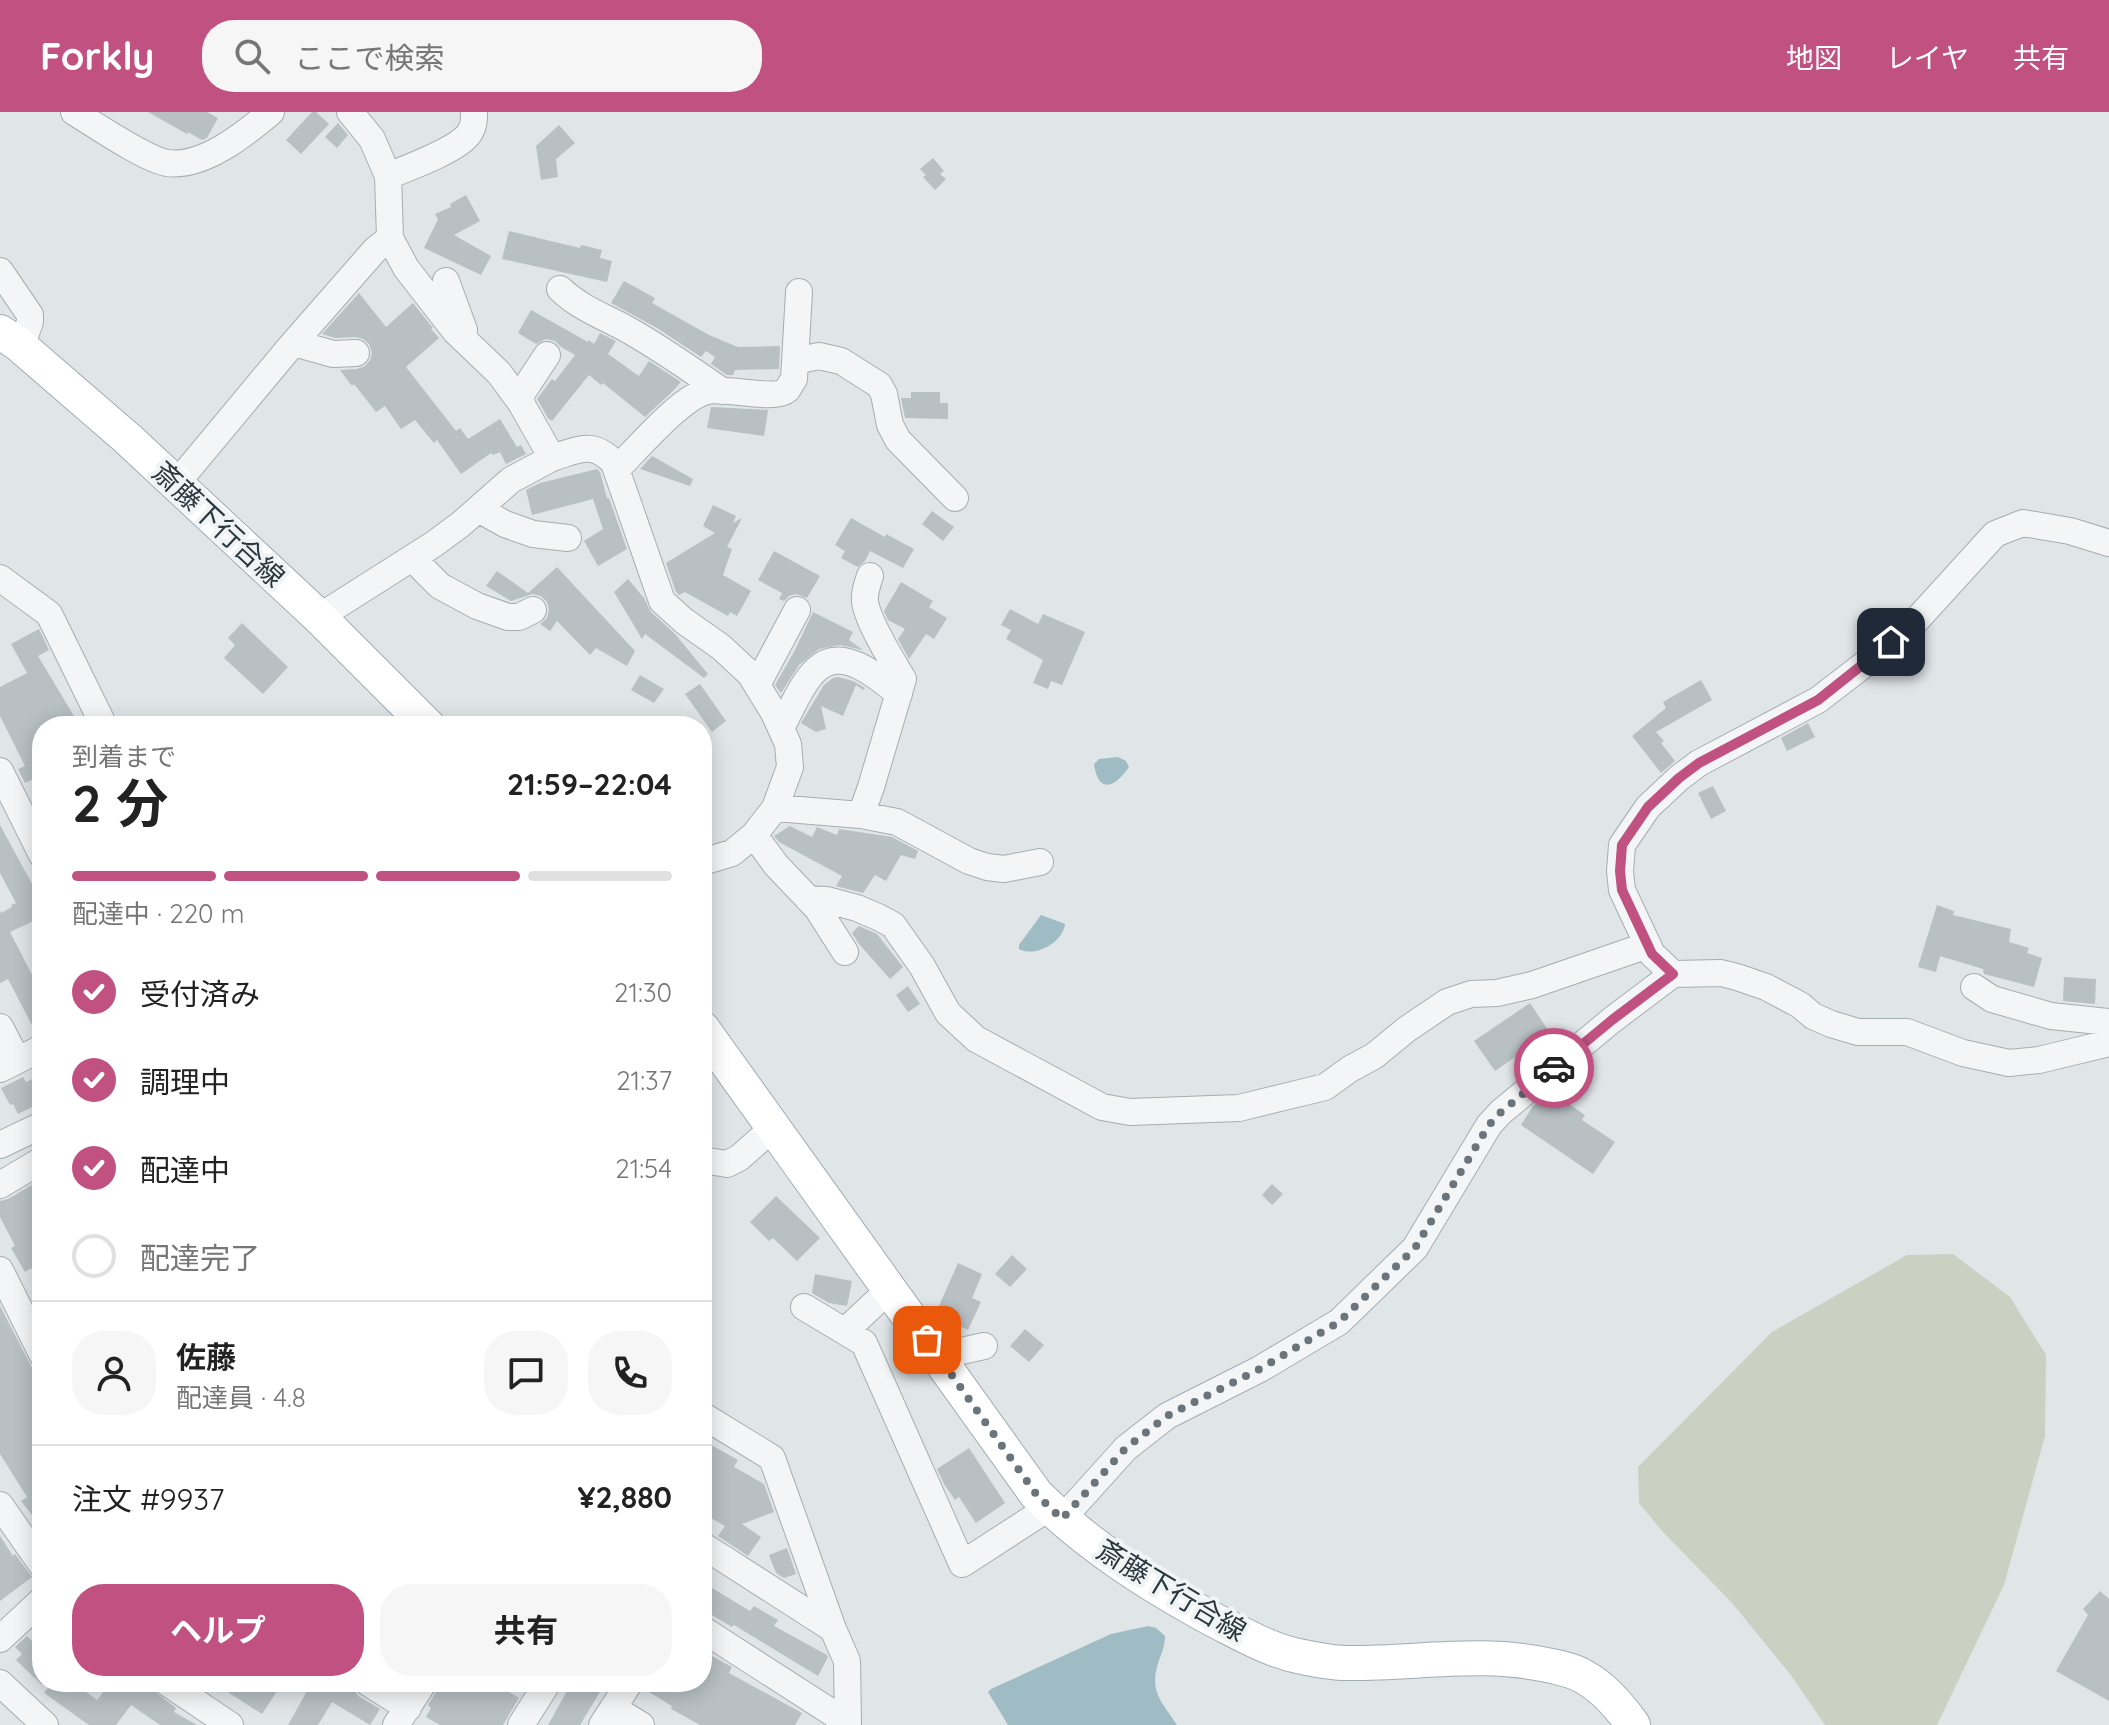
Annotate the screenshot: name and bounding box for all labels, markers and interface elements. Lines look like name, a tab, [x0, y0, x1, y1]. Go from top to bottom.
search box	[202, 20, 762, 92]
text: Forkly	[40, 32, 154, 80]
icon: search	[230, 34, 274, 78]
text: ここで検索	[294, 39, 444, 77]
text: 地図	[1786, 40, 1842, 75]
text: レイヤ	[1886, 40, 1969, 75]
text: 共有	[2013, 40, 2069, 75]
street label: 斎藤下行合線	[146, 454, 292, 594]
pin	[1857, 608, 1925, 676]
icon: home	[1869, 620, 1913, 664]
text: 到着まで	[72, 740, 176, 773]
text: 21:59–22:04	[507, 765, 672, 803]
text: 2 分	[72, 770, 168, 835]
text: 配達中 · 220 m	[72, 897, 244, 930]
icon: check	[72, 970, 116, 1014]
text: 受付済み	[140, 975, 260, 1013]
text: 21:30	[614, 976, 672, 1009]
courier	[1514, 1028, 1594, 1108]
icon: car	[1532, 1046, 1576, 1090]
icon: check	[72, 1058, 116, 1102]
text: 調理中	[140, 1063, 230, 1101]
text: 21:37	[616, 1064, 672, 1097]
icon: check	[72, 1146, 116, 1190]
text: 配達中	[140, 1151, 230, 1189]
text: 21:54	[615, 1152, 672, 1185]
text: 配達完了	[140, 1239, 260, 1277]
pin	[893, 1306, 961, 1374]
icon: bag	[905, 1318, 949, 1362]
button: person	[72, 1331, 156, 1415]
button: chat	[484, 1331, 568, 1415]
button: phone	[588, 1331, 672, 1415]
text: 佐藤	[176, 1338, 236, 1376]
text: 配達員 · 4.8	[176, 1381, 306, 1414]
text: ¥2,880	[578, 1478, 672, 1516]
text: 注文 #9937	[72, 1480, 224, 1518]
street label: 斎藤下行合線	[1091, 1532, 1253, 1648]
button: ヘルプ	[72, 1584, 364, 1676]
button: 共有	[380, 1584, 672, 1676]

